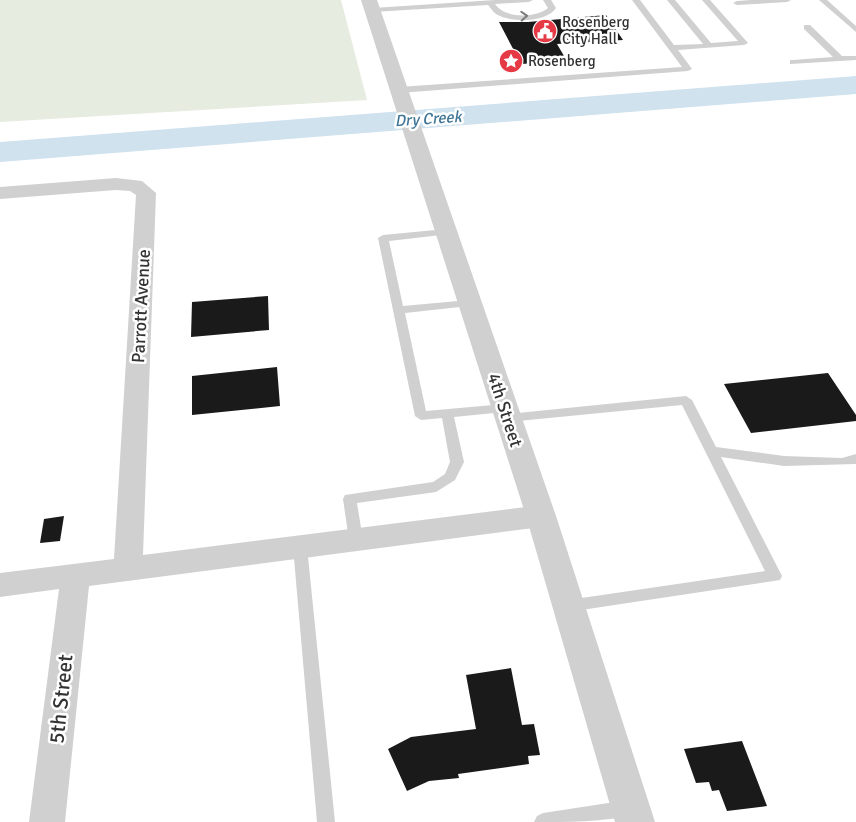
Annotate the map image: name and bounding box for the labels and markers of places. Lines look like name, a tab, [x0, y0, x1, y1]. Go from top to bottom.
place label: Rosenberg City Hall	[562, 13, 630, 48]
public building icon: Rosenberg City Hall	[532, 18, 558, 44]
place icon: Rosenberg	[498, 48, 524, 74]
place label: Rosenberg	[528, 52, 596, 70]

